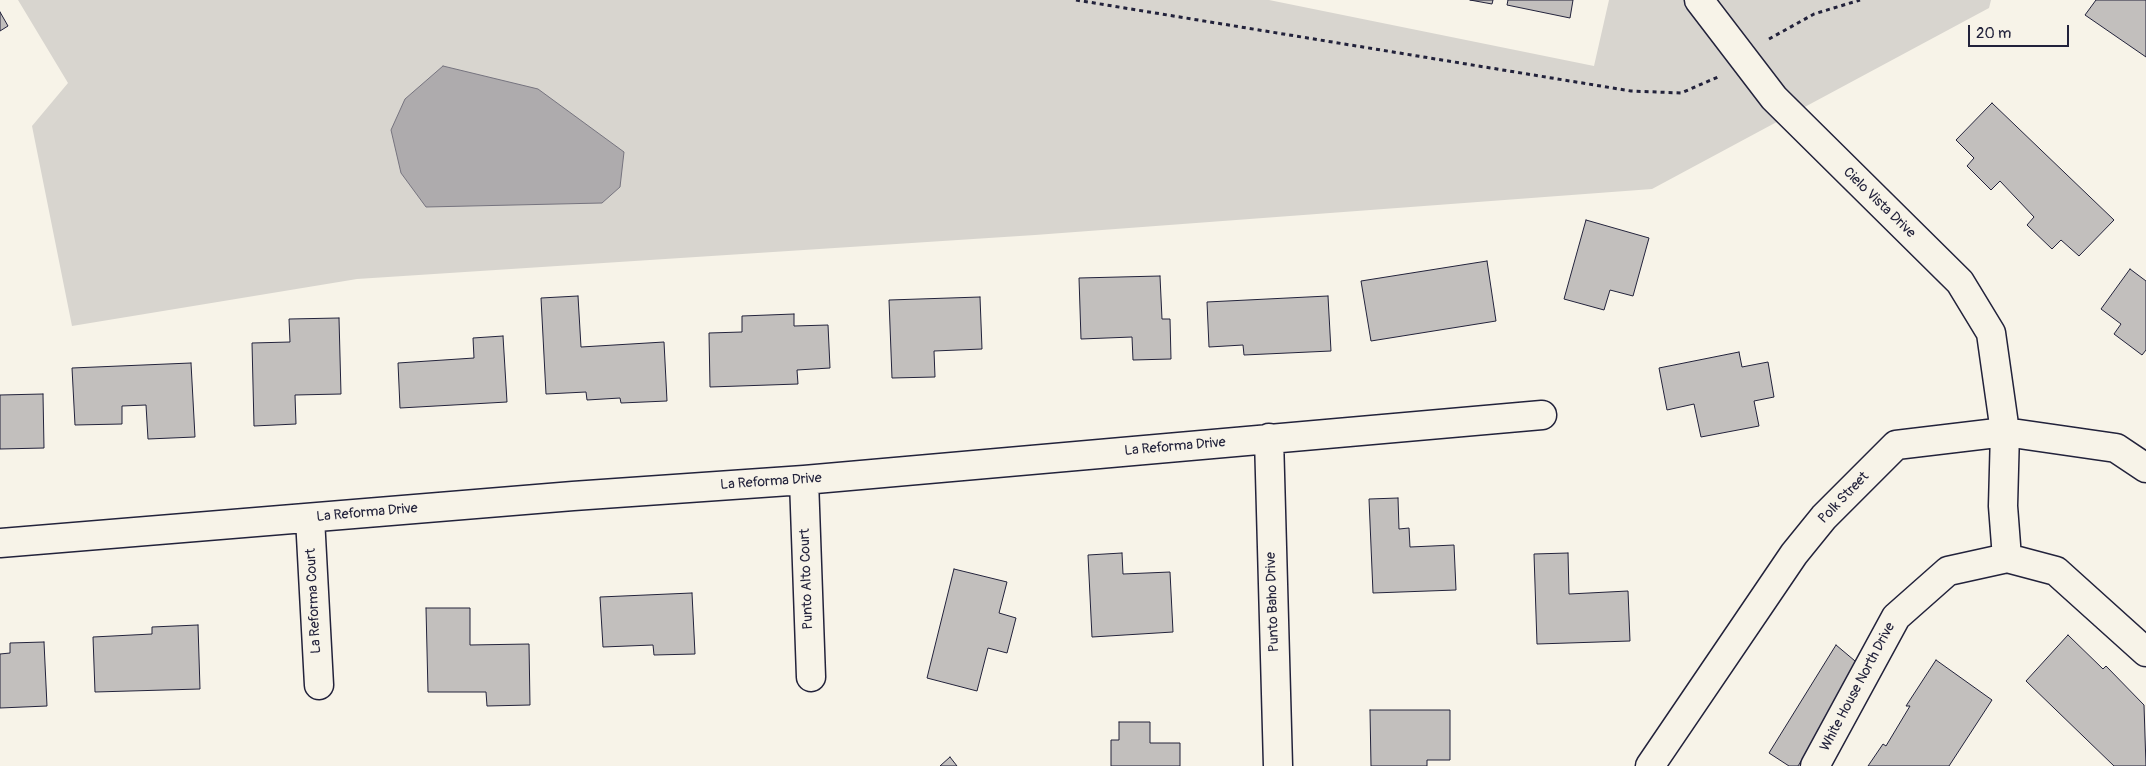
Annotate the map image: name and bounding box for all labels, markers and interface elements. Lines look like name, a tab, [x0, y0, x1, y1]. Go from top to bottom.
scale bar	[1971, 15, 2072, 47]
text: 20 m	[1976, 24, 2011, 43]
street label: Cielo Vista Drive	[1839, 164, 1919, 242]
street label: La Reforma Drive	[1124, 434, 1226, 460]
street label: Polk Street	[1815, 469, 1873, 527]
street label: La Reforma Drive	[720, 470, 822, 494]
street label: La Reforma Drive	[316, 500, 418, 526]
street label: Punto Alto Court	[797, 528, 817, 630]
street label: La Reforma Court	[303, 548, 325, 654]
street label: Punto Baho Drive	[1263, 552, 1283, 652]
street label: White House North Drive	[1817, 620, 1899, 754]

